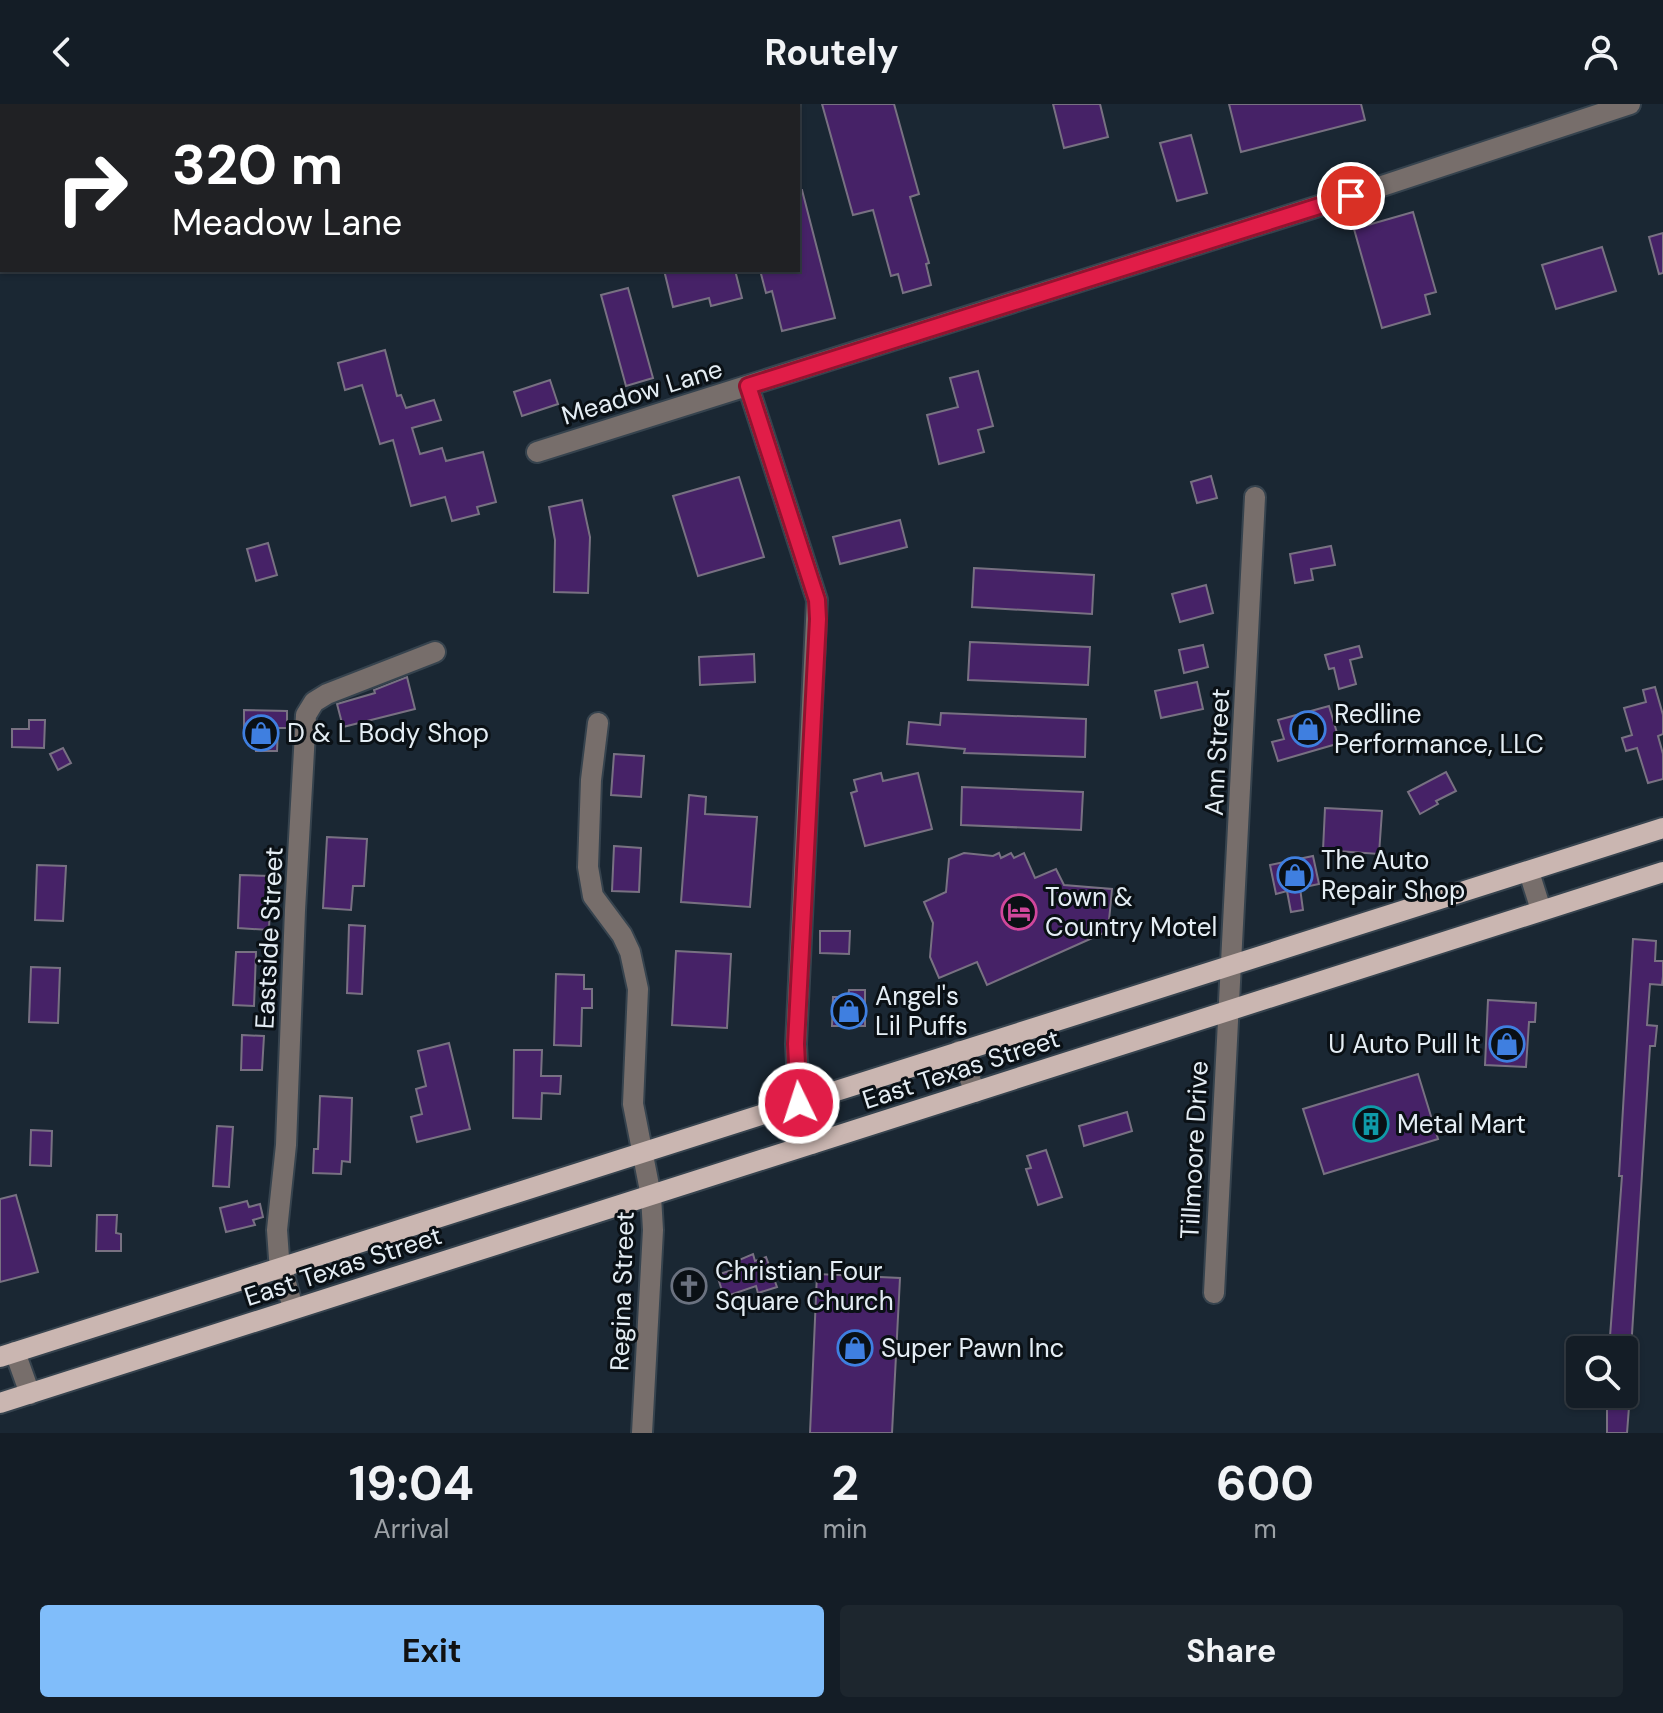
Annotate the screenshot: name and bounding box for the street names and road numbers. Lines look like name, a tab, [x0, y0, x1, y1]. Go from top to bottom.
street label: Meadow Lane	[558, 351, 726, 433]
street label: Ann Street	[1197, 687, 1237, 817]
street label: Eastside Street	[247, 846, 291, 1030]
street label: East Texas Street	[858, 1021, 1064, 1117]
street label: Tillmoore Drive	[1172, 1060, 1216, 1240]
street label: Regina Street	[602, 1211, 642, 1371]
street label: East Texas Street	[240, 1218, 446, 1314]

